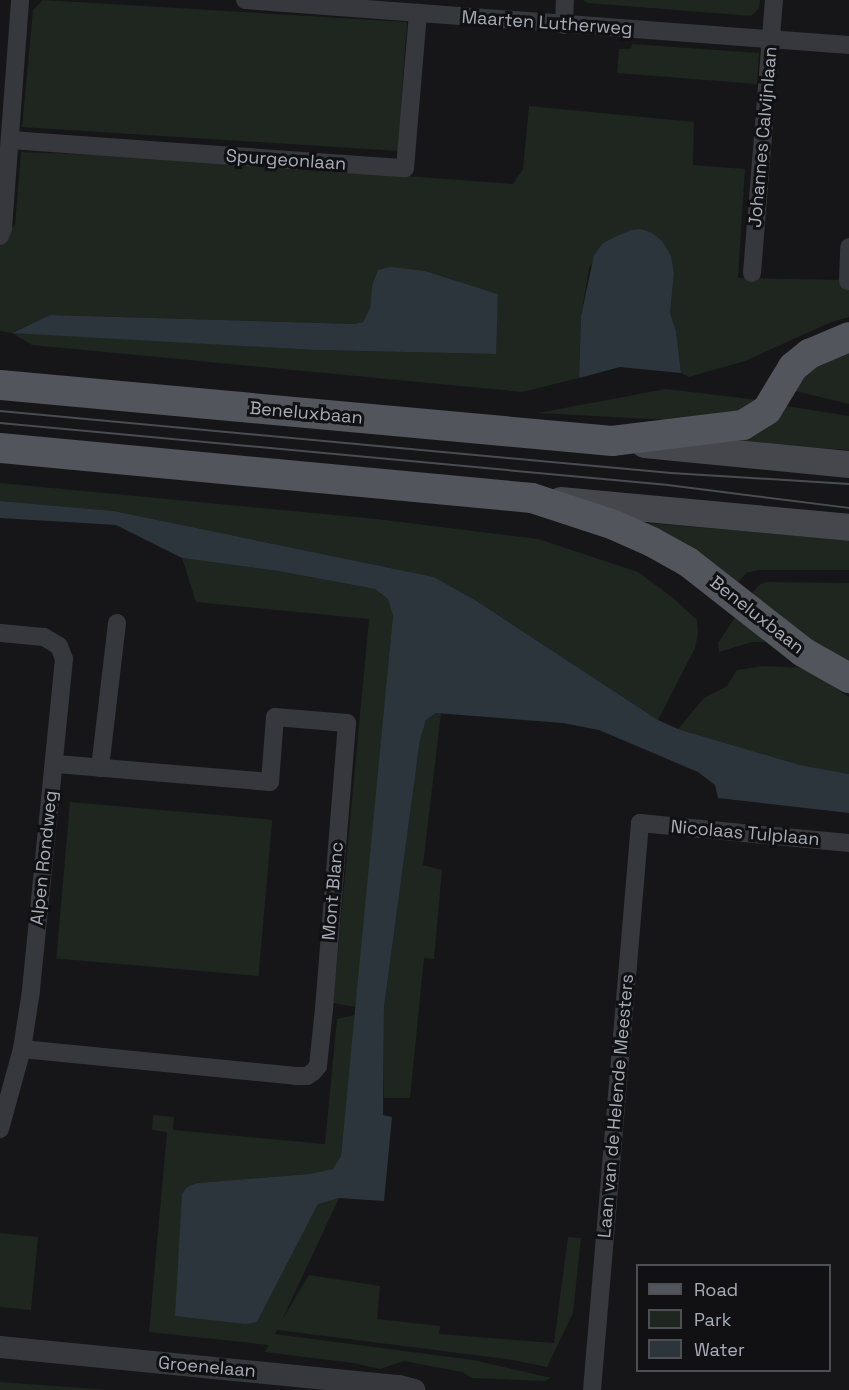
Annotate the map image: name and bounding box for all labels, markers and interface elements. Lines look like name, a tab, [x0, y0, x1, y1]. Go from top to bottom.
street label: Maarten Lutherweg	[461, 6, 633, 40]
street label: Johannes Calvijnlaan	[744, 46, 782, 228]
street label: Spurgeonlaan	[225, 145, 347, 175]
street label: Beneluxbaan	[248, 397, 364, 429]
street label: Beneluxbaan	[706, 571, 808, 659]
street label: Alpen Rondweg	[26, 790, 62, 926]
street label: Nicolaas Tulplaan	[669, 816, 821, 850]
street label: Mont Blanc	[318, 841, 348, 941]
street label: Laan van de Helende Meesters	[594, 973, 638, 1239]
legend	[636, 1264, 831, 1372]
text: Road	[694, 1278, 738, 1301]
text: Park	[694, 1308, 731, 1331]
text: Water	[694, 1338, 745, 1361]
street label: Groenelaan	[157, 1352, 257, 1382]

